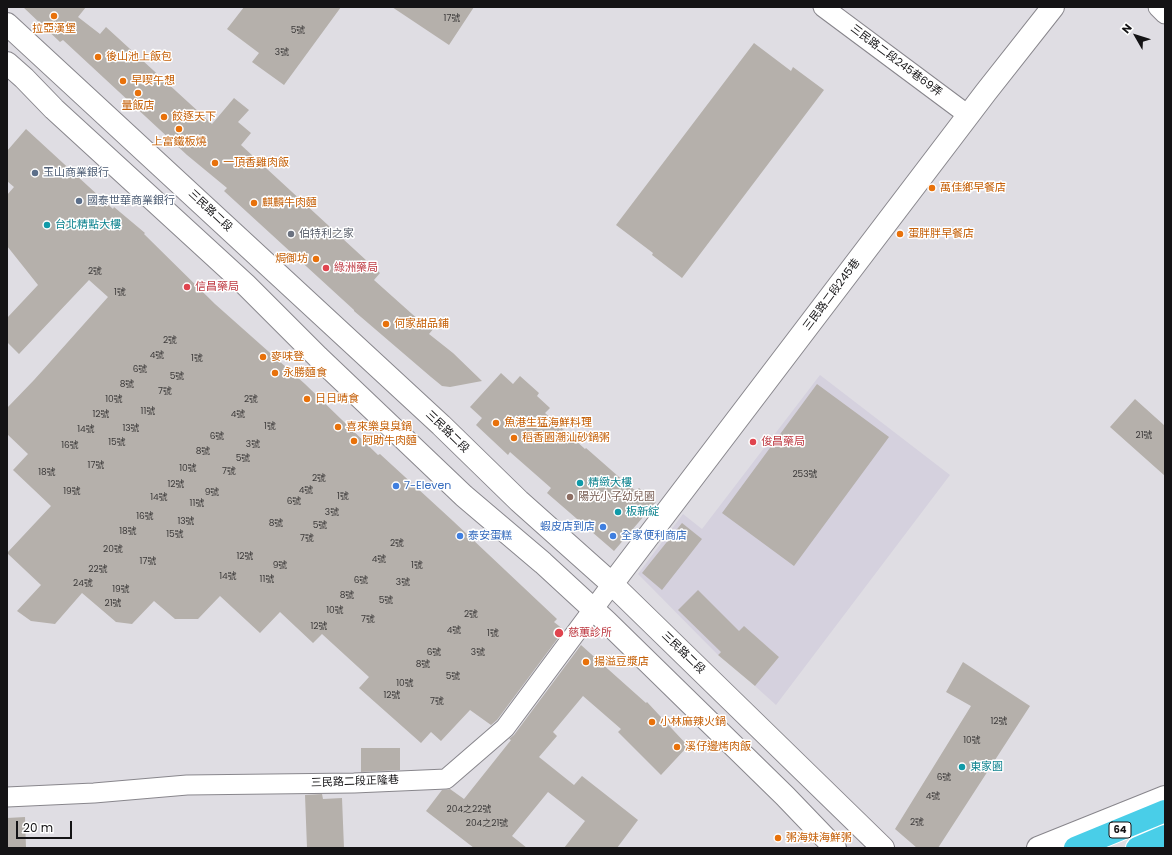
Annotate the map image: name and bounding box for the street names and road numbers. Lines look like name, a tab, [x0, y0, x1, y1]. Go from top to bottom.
street label: 三民路二段245巷69弄	[848, 22, 944, 100]
street label: 三民路二段	[185, 187, 235, 235]
street label: 三民路二段245巷	[801, 257, 863, 333]
street label: 三民路二段	[423, 408, 471, 456]
street label: 三民路二段	[659, 629, 707, 677]
street label: 三民路二段正隆巷	[311, 774, 399, 790]
road number: 64	[1109, 822, 1131, 838]

